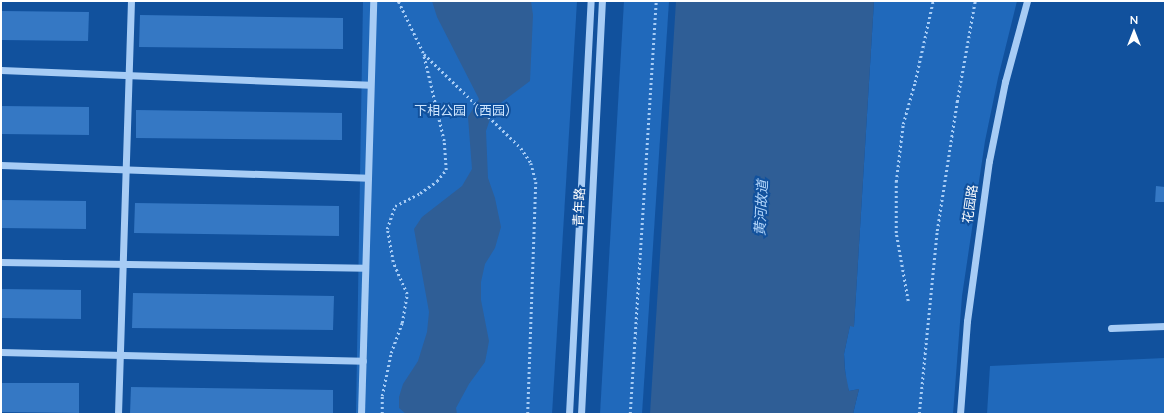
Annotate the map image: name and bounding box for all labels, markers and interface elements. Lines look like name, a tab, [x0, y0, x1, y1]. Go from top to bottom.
north arrow	[1114, 12, 1154, 52]
text: N	[1130, 13, 1138, 26]
park label: 下相公园（西园）	[414, 102, 518, 118]
water label: 黄河故道	[751, 180, 771, 236]
street label: 花园路	[960, 184, 980, 224]
street label: 青年路	[570, 187, 588, 227]

